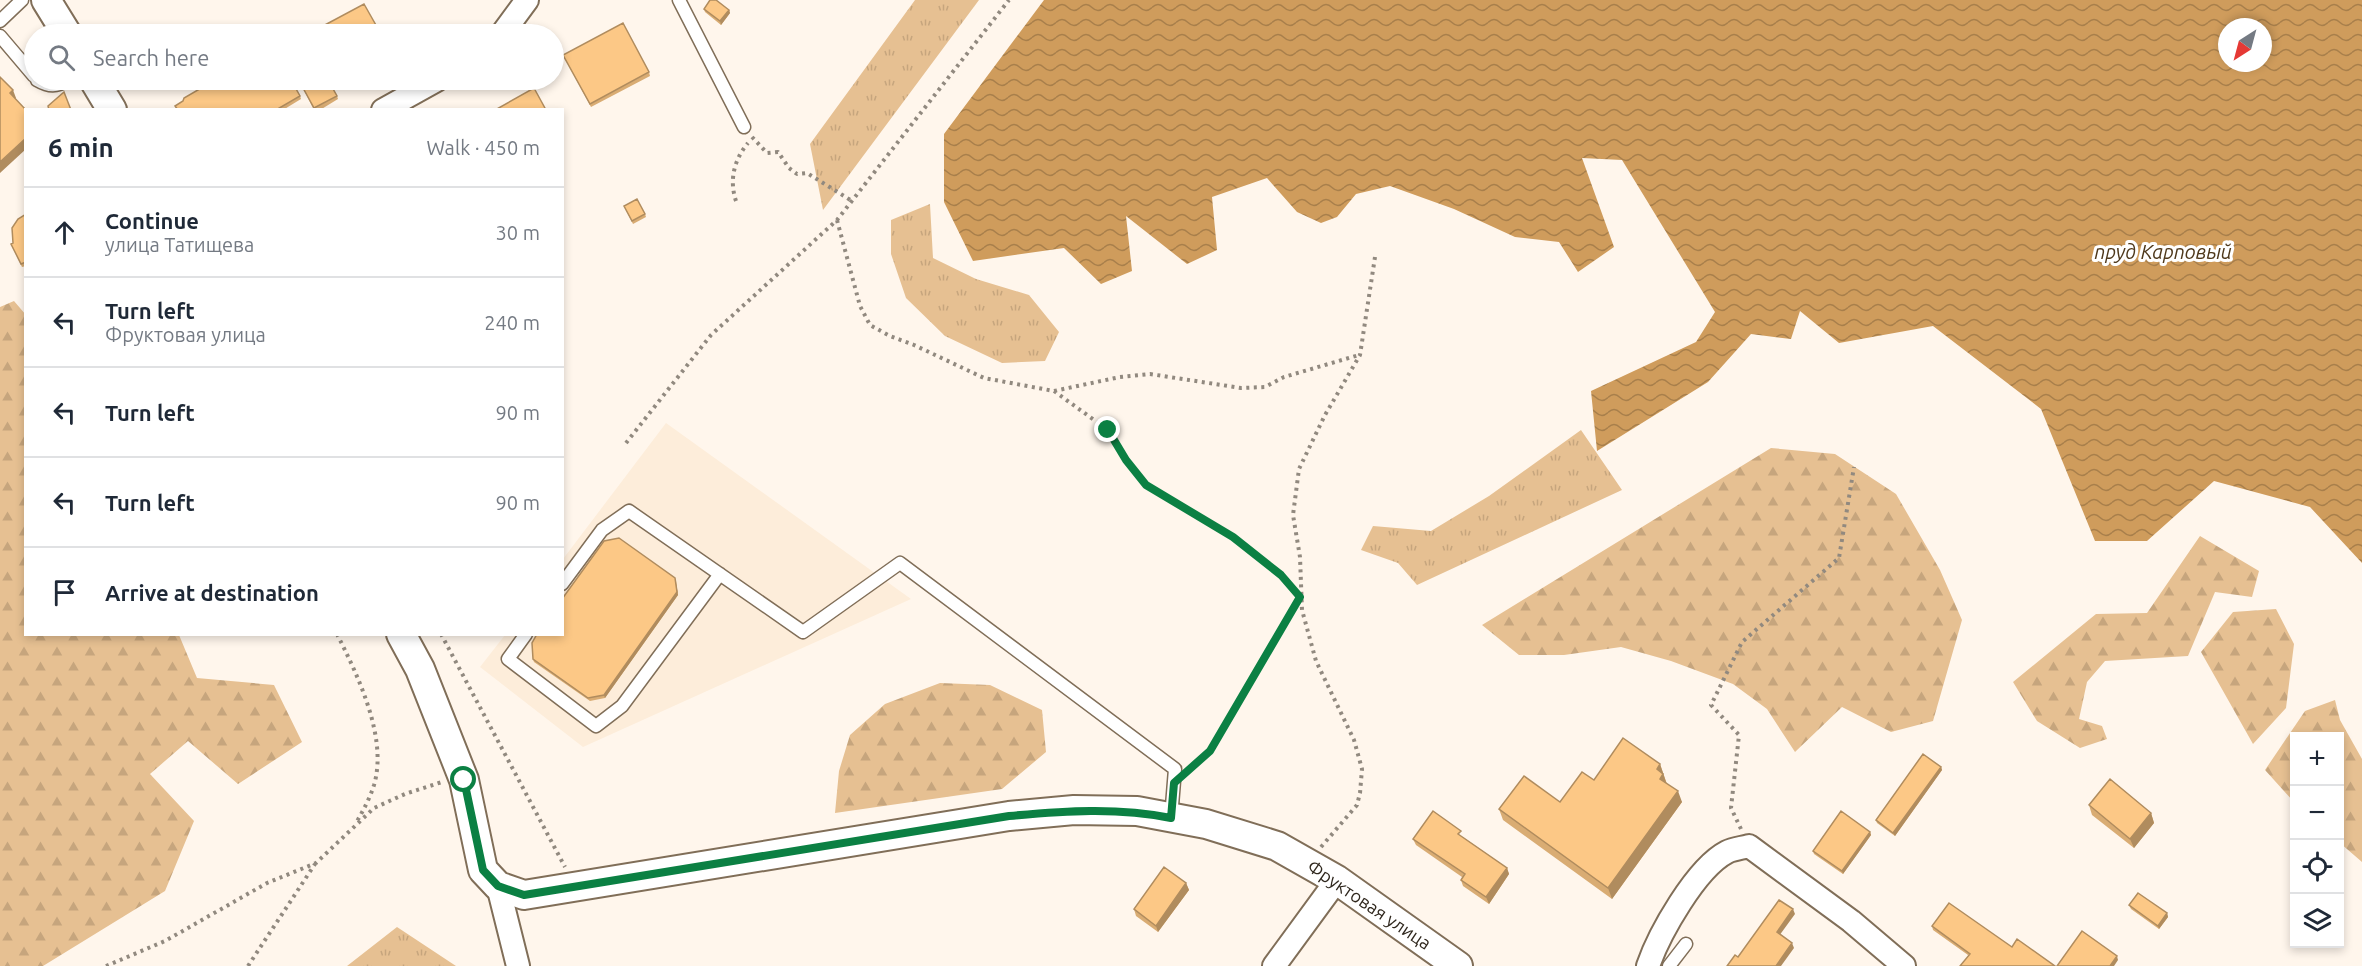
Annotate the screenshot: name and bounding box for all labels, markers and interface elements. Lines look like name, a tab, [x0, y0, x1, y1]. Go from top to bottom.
north arrow	[2218, 18, 2272, 72]
search box	[24, 24, 564, 90]
icon: search	[45, 41, 78, 74]
text: Search here	[93, 45, 209, 70]
text: 6 min	[48, 133, 114, 162]
text: Walk · 450 m	[427, 136, 540, 159]
text: Continue	[105, 208, 199, 233]
icon: ahead	[48, 216, 81, 249]
text: 30 m	[496, 221, 540, 244]
text: улица Татищева	[105, 233, 254, 256]
water label: пруд Карповый	[2094, 240, 2232, 263]
text: Turn left	[105, 298, 195, 323]
icon: left	[48, 306, 81, 339]
text: 240 m	[484, 311, 540, 334]
text: Фруктовая улица	[105, 323, 266, 346]
icon: left	[48, 396, 81, 429]
text: Turn left	[105, 400, 195, 425]
text: 90 m	[496, 401, 540, 424]
route end	[1094, 416, 1120, 442]
icon: left	[48, 486, 81, 519]
text: Turn left	[105, 490, 195, 515]
text: 90 m	[496, 491, 540, 514]
icon: arrive	[48, 576, 81, 609]
text: Arrive at destination	[105, 580, 319, 605]
map controls	[2290, 732, 2344, 948]
button: +	[2290, 732, 2344, 786]
route start	[450, 766, 476, 792]
button: −	[2290, 786, 2344, 840]
button: locate	[2290, 840, 2344, 894]
street label: Фруктовая улица	[1304, 855, 1435, 953]
button: layers	[2290, 894, 2344, 948]

